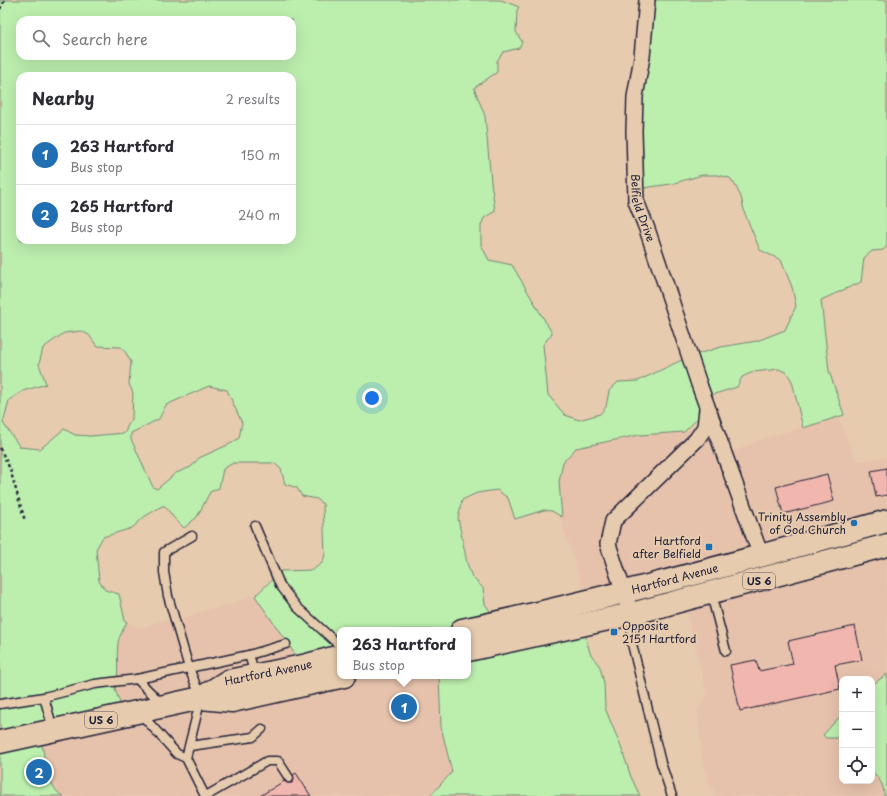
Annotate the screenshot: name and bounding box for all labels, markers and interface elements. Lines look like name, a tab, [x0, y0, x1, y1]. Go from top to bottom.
search box	[16, 16, 296, 60]
icon: search	[30, 27, 52, 49]
text: Search here	[62, 27, 148, 50]
text: Nearby	[32, 85, 94, 111]
text: 2 results	[226, 89, 280, 108]
text: 263 Hartford	[70, 134, 174, 157]
text: 1	[42, 145, 48, 164]
text: 150 m	[241, 145, 280, 164]
text: Bus stop	[70, 157, 123, 176]
street label: Belfield Drive	[627, 174, 660, 244]
text: 265 Hartford	[70, 194, 173, 217]
text: 2	[40, 205, 50, 224]
text: 240 m	[238, 205, 280, 224]
text: Bus stop	[70, 217, 123, 236]
your location	[362, 388, 382, 408]
place label: Trinity Assembly of God Church	[758, 508, 846, 538]
marker: Trinity Assembly of God Church	[849, 518, 859, 528]
place label: Hartford after Belfield	[633, 532, 701, 562]
marker: Hartford after Belfield	[704, 542, 714, 552]
street label: Hartford Avenue	[630, 559, 720, 598]
road number: US 6	[743, 573, 775, 589]
place label: Opposite 2151 Hartford	[622, 617, 696, 647]
popup	[337, 627, 471, 679]
marker: Opposite 2151 Hartford	[609, 627, 619, 637]
text: 263 Hartford	[352, 632, 456, 655]
street label: Hartford Avenue	[223, 655, 314, 690]
text: Bus stop	[352, 655, 405, 674]
map controls	[839, 676, 875, 784]
button: +	[839, 676, 875, 712]
pin: 1	[391, 692, 417, 722]
road number: US 6	[85, 712, 117, 728]
button: −	[839, 712, 875, 748]
button: locate	[839, 748, 875, 784]
pin: 2	[26, 757, 52, 787]

